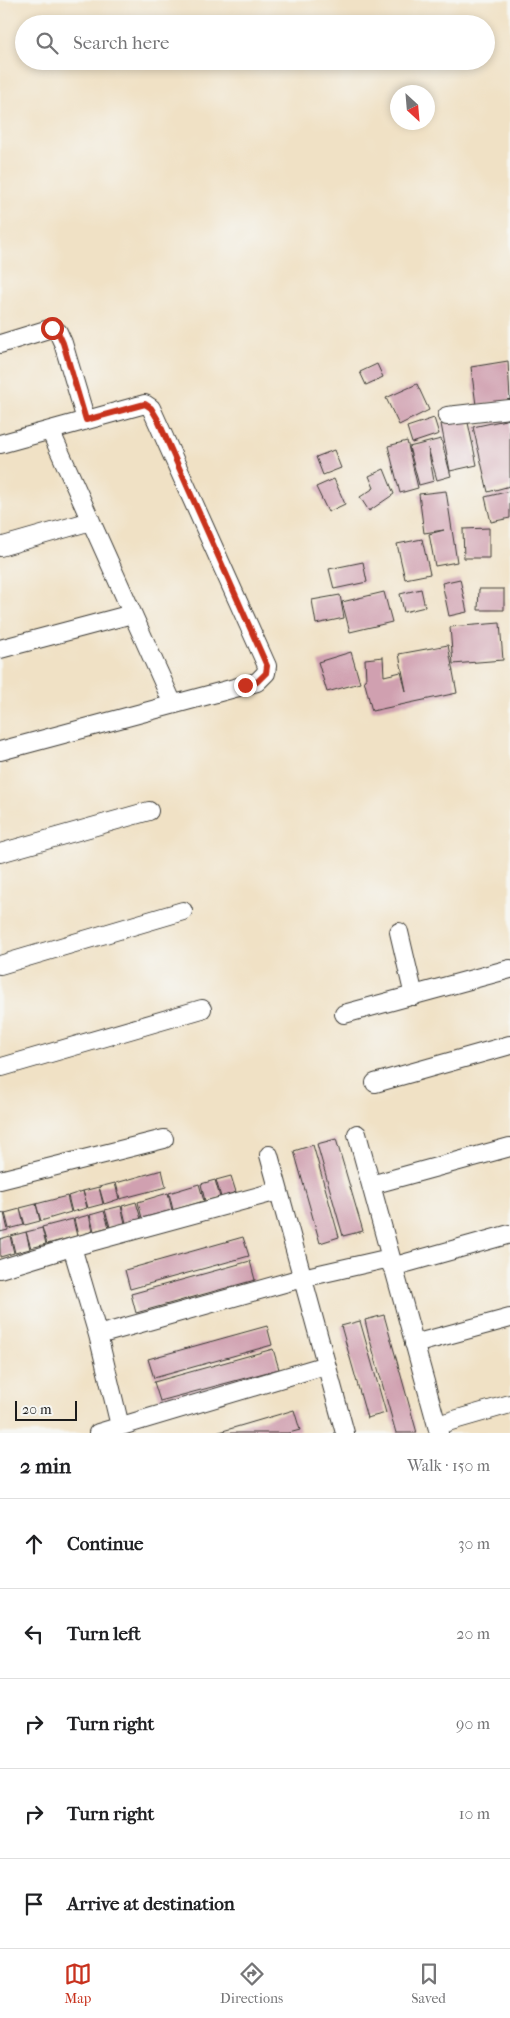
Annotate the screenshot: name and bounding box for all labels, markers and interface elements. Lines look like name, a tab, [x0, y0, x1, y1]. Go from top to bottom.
search box	[15, 15, 495, 70]
icon: search	[33, 29, 61, 57]
text: Search here	[73, 32, 169, 54]
north arrow	[390, 85, 435, 130]
route start	[41, 317, 64, 340]
route end	[234, 674, 257, 697]
scale bar	[15, 1398, 78, 1421]
text: 20 m	[22, 1401, 52, 1418]
text: 2 min	[20, 1454, 71, 1478]
text: Walk · 150 m	[407, 1456, 490, 1475]
icon: ahead	[20, 1530, 48, 1558]
text: Continue	[67, 1533, 143, 1555]
text: 30 m	[458, 1534, 490, 1553]
icon: left	[20, 1620, 48, 1648]
text: Turn left	[67, 1623, 141, 1645]
text: 20 m	[456, 1624, 490, 1643]
icon: right	[20, 1710, 48, 1738]
text: Turn right	[67, 1713, 154, 1735]
text: 90 m	[456, 1714, 490, 1733]
icon: right	[20, 1800, 48, 1828]
text: Turn right	[67, 1803, 154, 1825]
text: 10 m	[459, 1804, 490, 1823]
icon: arrive	[20, 1890, 48, 1918]
text: Arrive at destination	[67, 1893, 235, 1915]
tab: Map	[64, 1960, 92, 2007]
tab: Directions	[220, 1960, 283, 2007]
tab: Saved	[411, 1960, 446, 2007]

